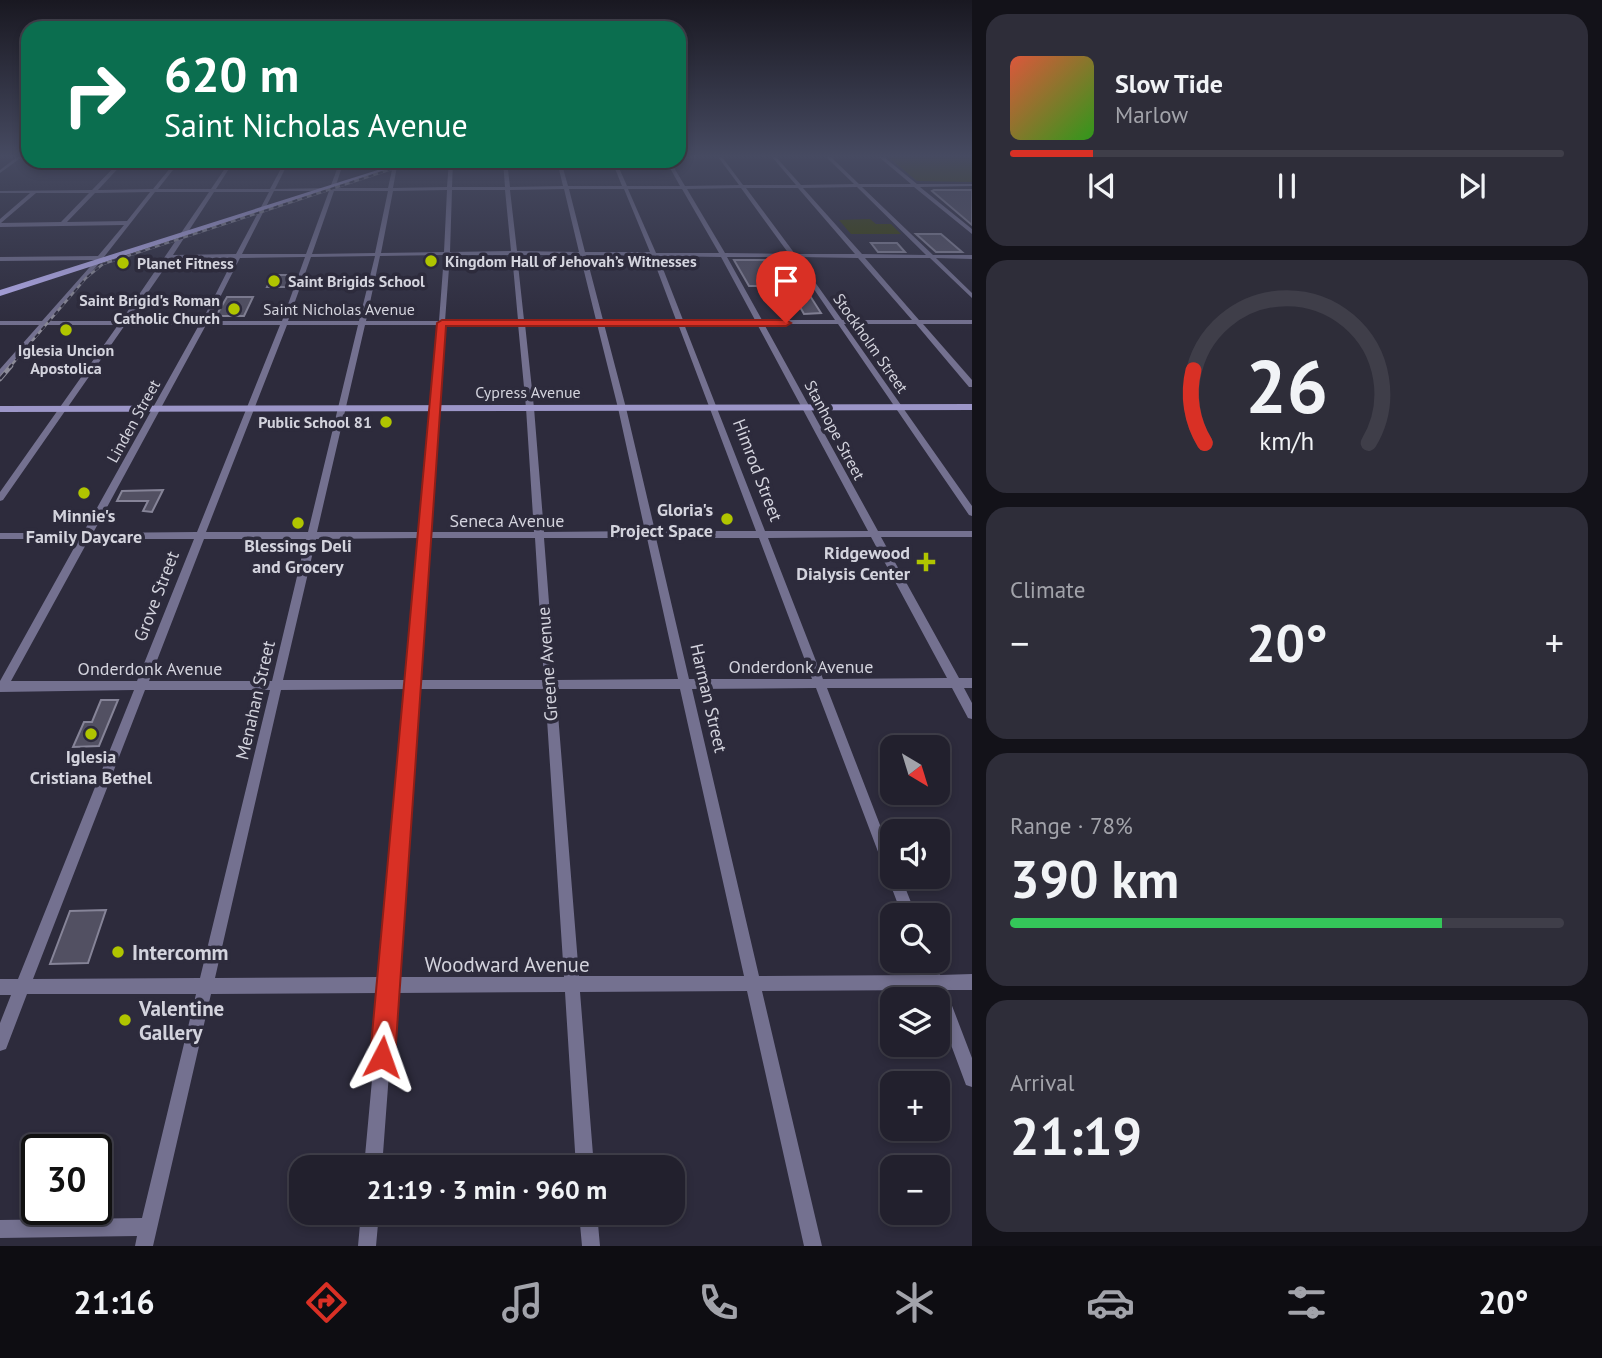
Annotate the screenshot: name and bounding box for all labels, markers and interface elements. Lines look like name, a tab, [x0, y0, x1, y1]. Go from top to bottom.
text: 620 m	[164, 42, 299, 106]
icon: right	[49, 49, 140, 140]
text: Slow Tide	[1115, 67, 1223, 100]
text: Marlow	[1115, 100, 1188, 129]
text: Saint Nicholas Avenue	[164, 104, 468, 146]
icon: previous	[1083, 167, 1121, 205]
icon: pause	[1268, 167, 1306, 205]
icon: next	[1453, 167, 1491, 205]
place label: Kingdom Hall of Jehovah’s Witnesses	[445, 251, 697, 271]
pin	[756, 251, 816, 323]
place label: Planet Fitness	[137, 253, 234, 273]
marker: Kingdom Hall of Jehovah’s Witnesses	[423, 253, 439, 269]
marker: Planet Fitness	[115, 255, 131, 271]
icon: arrive	[767, 262, 805, 300]
place label: Saint Brigids School	[288, 271, 425, 291]
marker: Saint Brigids School	[266, 273, 282, 289]
street label: Stockholm Street	[829, 289, 913, 397]
place label: Saint Brigid's Roman Catholic Church	[79, 290, 220, 328]
street label: Saint Nicholas Avenue	[263, 299, 415, 319]
marker: Saint Brigid's Roman Catholic Church	[226, 301, 242, 317]
marker: Iglesia Uncion Apostolica	[58, 322, 74, 338]
text: 26	[1246, 339, 1328, 433]
place label: Iglesia Uncion Apostolica	[18, 340, 114, 378]
street label: Linden Street	[102, 375, 164, 466]
street label: Stanhope Street	[800, 377, 870, 484]
street label: Cypress Avenue	[475, 382, 581, 402]
place label: Public School 81	[258, 412, 372, 432]
marker: Public School 81	[378, 414, 394, 430]
street label: Himrod Street	[728, 416, 788, 524]
text: km/h	[1260, 424, 1314, 456]
marker: Minnie's Family Daycare	[76, 485, 92, 501]
place label: Gloria's Project Space	[610, 498, 713, 542]
place label: Minnie's Family Daycare	[26, 504, 142, 548]
street label: Seneca Avenue	[450, 509, 564, 532]
marker: Gloria's Project Space	[719, 511, 735, 527]
marker: Blessings Deli and Grocery	[290, 515, 306, 531]
place label: Blessings Deli and Grocery	[244, 534, 352, 578]
place label: Ridgewood Dialysis Center	[796, 541, 911, 585]
street label: Grove Street	[128, 548, 184, 644]
marker: Ridgewood Dialysis Center	[916, 552, 936, 572]
text: Climate	[1010, 575, 1085, 604]
street label: Greene Avenue	[532, 606, 562, 722]
text: 20°	[1246, 609, 1328, 676]
text: −	[1010, 618, 1029, 667]
text: +	[1545, 618, 1564, 667]
street label: Menahan Street	[230, 638, 280, 762]
street label: Harman Street	[685, 641, 733, 755]
street label: Onderdonk Avenue	[729, 655, 873, 678]
street label: Onderdonk Avenue	[78, 657, 222, 680]
marker: Iglesia Cristiana Bethel	[83, 726, 99, 742]
north arrow	[880, 735, 950, 805]
map controls	[880, 735, 950, 1225]
place label: Iglesia Cristiana Bethel	[30, 745, 153, 789]
text: Range · 78%	[1010, 811, 1133, 840]
button: sound	[880, 819, 950, 889]
text: 390 km	[1010, 845, 1179, 912]
button: search	[880, 903, 950, 973]
place label: Intercomm	[132, 939, 229, 966]
marker: Intercomm	[110, 944, 126, 960]
street label: Woodward Avenue	[424, 951, 590, 978]
button: layers	[880, 987, 950, 1057]
place label: Valentine Gallery	[138, 995, 224, 1046]
marker: Valentine Gallery	[117, 1012, 133, 1028]
position arrow	[345, 1020, 419, 1094]
text: Arrival	[1010, 1068, 1074, 1097]
button: +	[880, 1071, 950, 1141]
text: 21:19	[1010, 1102, 1142, 1169]
speed limit sign: 30	[21, 1134, 112, 1225]
button: −	[880, 1155, 950, 1225]
text: 21:19 · 3 min · 960 m	[367, 1173, 607, 1206]
icon: directions	[302, 1278, 351, 1327]
icon: music	[498, 1278, 547, 1327]
icon: phone	[694, 1278, 743, 1327]
icon: climate	[890, 1278, 939, 1327]
icon: car	[1086, 1278, 1135, 1327]
icon: filters	[1282, 1278, 1331, 1327]
text: 21:16	[74, 1281, 155, 1323]
text: 20°	[1478, 1281, 1528, 1323]

